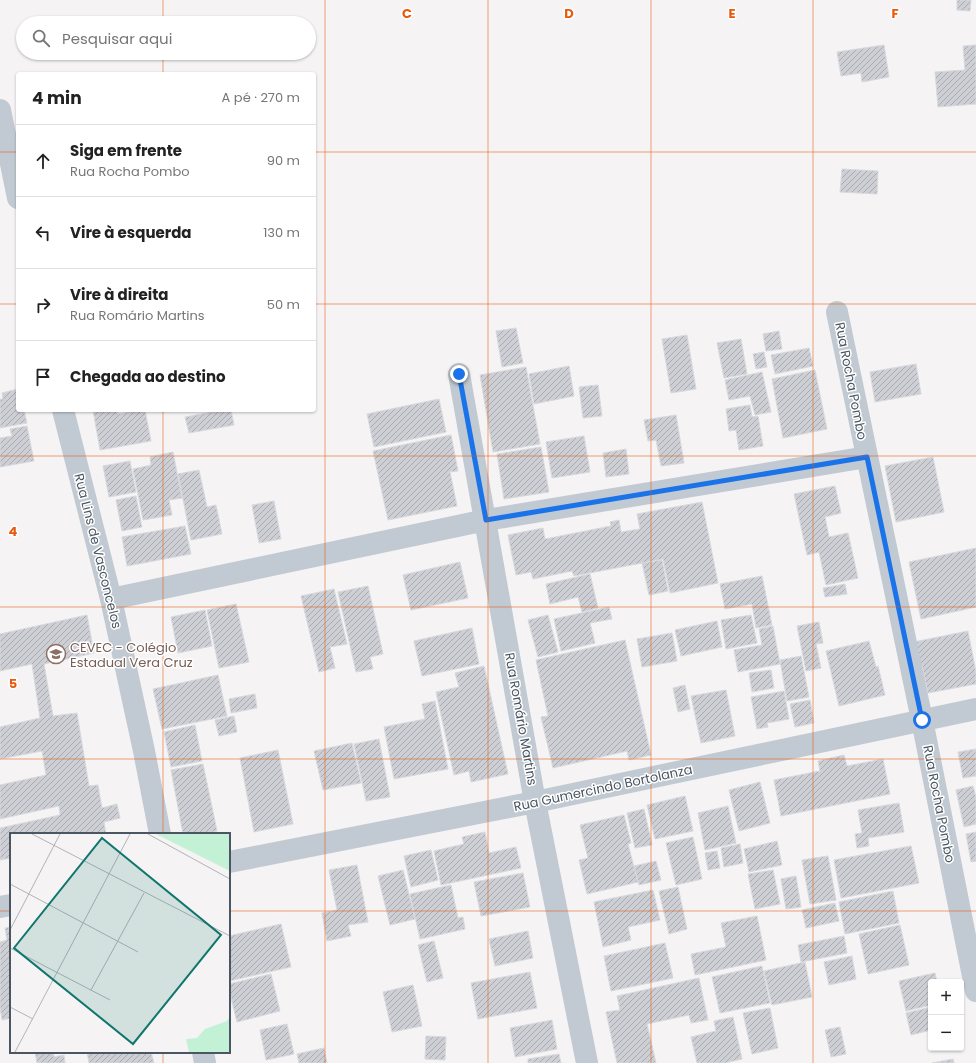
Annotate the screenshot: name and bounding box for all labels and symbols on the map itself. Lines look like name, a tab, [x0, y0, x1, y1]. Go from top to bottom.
text: C	[402, 4, 412, 23]
text: D	[564, 4, 574, 23]
text: E	[728, 4, 736, 23]
text: F	[891, 4, 899, 23]
street label: Rua Rocha Pombo	[830, 321, 872, 441]
route end	[450, 365, 468, 383]
street label: Rua Lins de Vasconcelos	[70, 471, 127, 631]
text: 4	[9, 522, 18, 541]
place label: CEVEC - Colégio Estadual Vera Cruz	[70, 638, 193, 672]
school or university icon: CEVEC - Colégio Estadual Vera Cruz	[45, 643, 67, 665]
street label: Rua Romário Martins	[500, 651, 542, 787]
text: 5	[9, 674, 17, 693]
route start	[913, 711, 931, 729]
street label: Rua Rocha Pombo	[918, 744, 960, 864]
street label: Rua Gumercindo Bortolanza	[512, 760, 694, 816]
inset map	[10, 833, 230, 1053]

